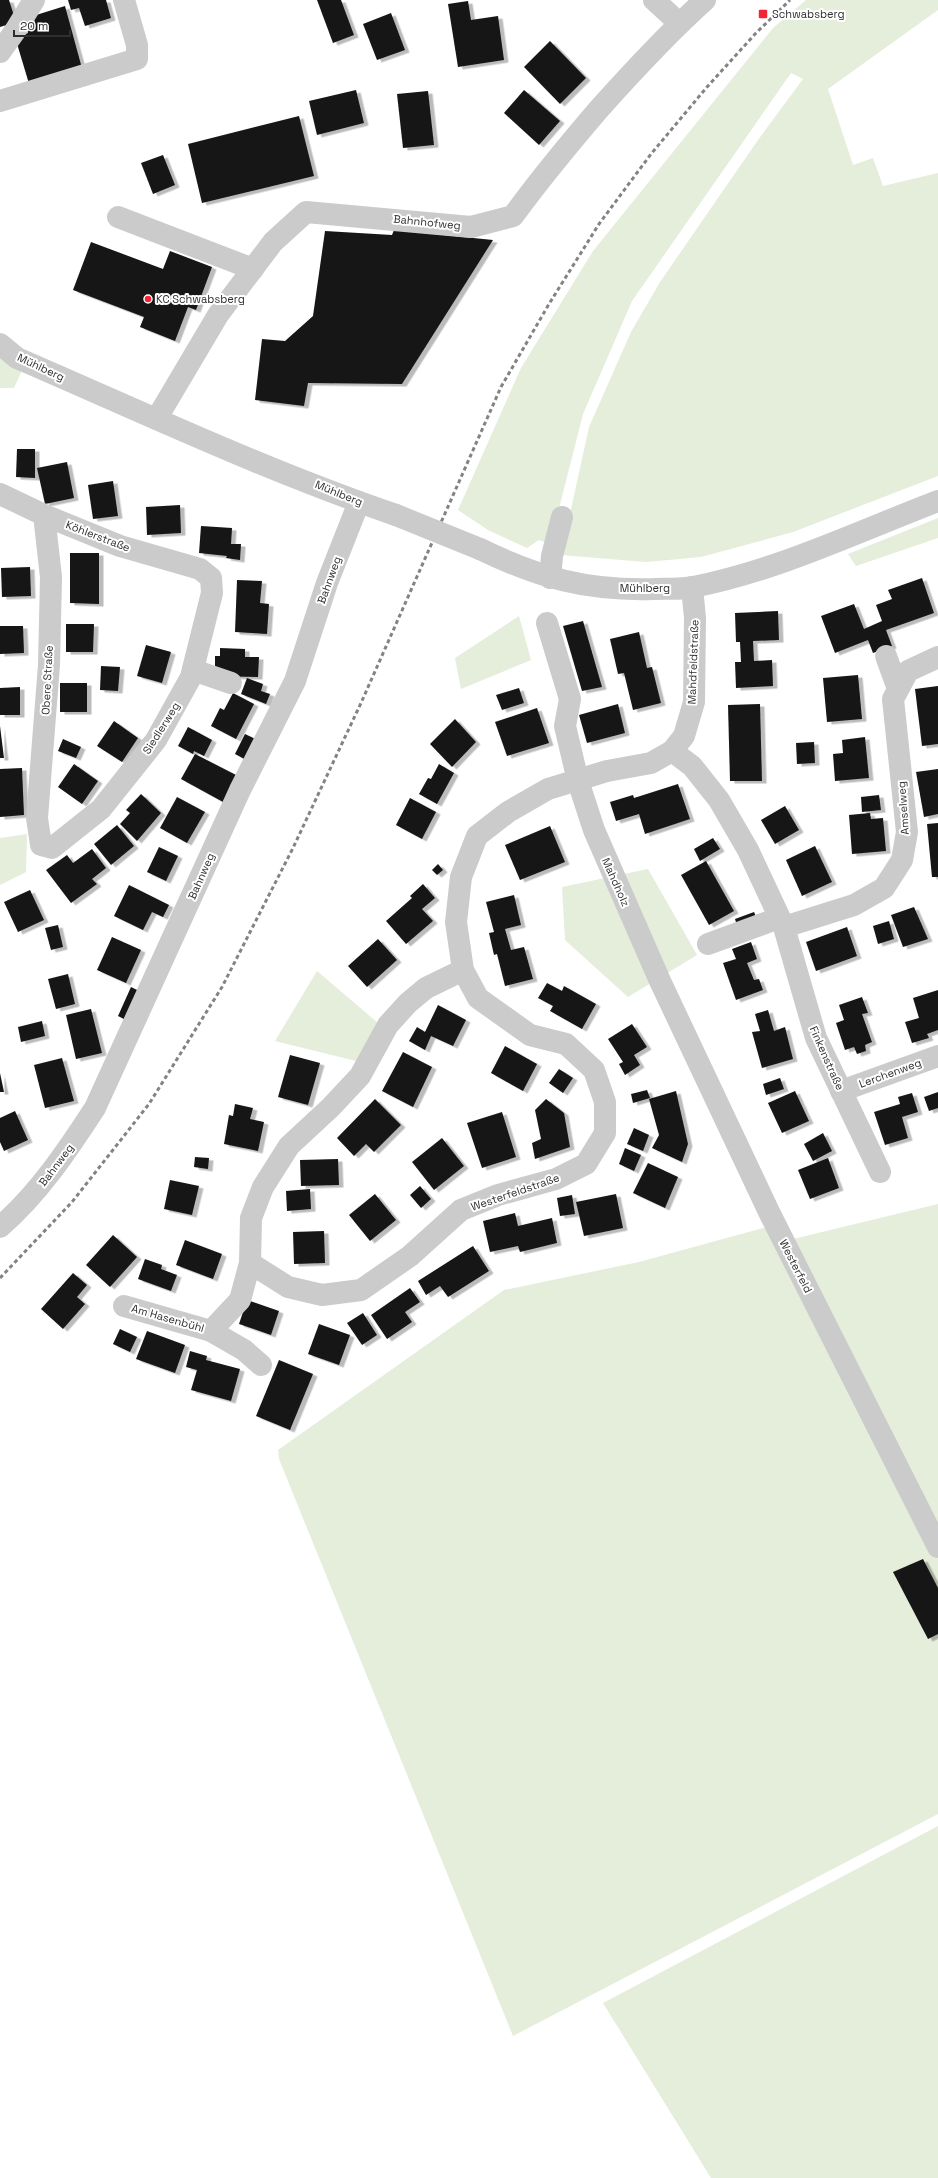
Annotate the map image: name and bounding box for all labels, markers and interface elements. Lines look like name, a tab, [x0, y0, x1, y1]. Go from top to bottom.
place label: Schwabsberg	[772, 7, 845, 21]
marker: Schwabsberg	[757, 8, 769, 20]
scale bar	[14, 12, 70, 38]
text: 20 m	[20, 18, 48, 34]
street label: Bahnhofweg	[393, 212, 461, 232]
place label: KC Schwabsberg	[156, 292, 245, 306]
marker: KC Schwabsberg	[143, 294, 153, 304]
street label: Mühlberg	[15, 350, 67, 384]
street label: Mühlberg	[313, 477, 365, 509]
street label: Köhlerstraße	[64, 517, 132, 555]
street label: Bahnweg	[314, 554, 344, 606]
street label: Mühlberg	[620, 581, 670, 595]
street label: Mahdfeldstraße	[685, 619, 701, 705]
street label: Obere Straße	[38, 645, 56, 715]
street label: Siedlerweg	[140, 699, 182, 757]
street label: Amselweg	[894, 781, 912, 835]
street label: Bahnweg	[185, 851, 217, 901]
street label: Mahdholz	[599, 856, 633, 909]
street label: Finkenstraße	[807, 1024, 847, 1092]
street label: Lerchenweg	[857, 1055, 923, 1091]
street label: Bahnweg	[36, 1141, 76, 1189]
street label: Westerfeldstraße	[469, 1170, 561, 1214]
street label: Westerfeld	[777, 1237, 815, 1295]
street label: Am Hasenbühl	[130, 1301, 206, 1335]

